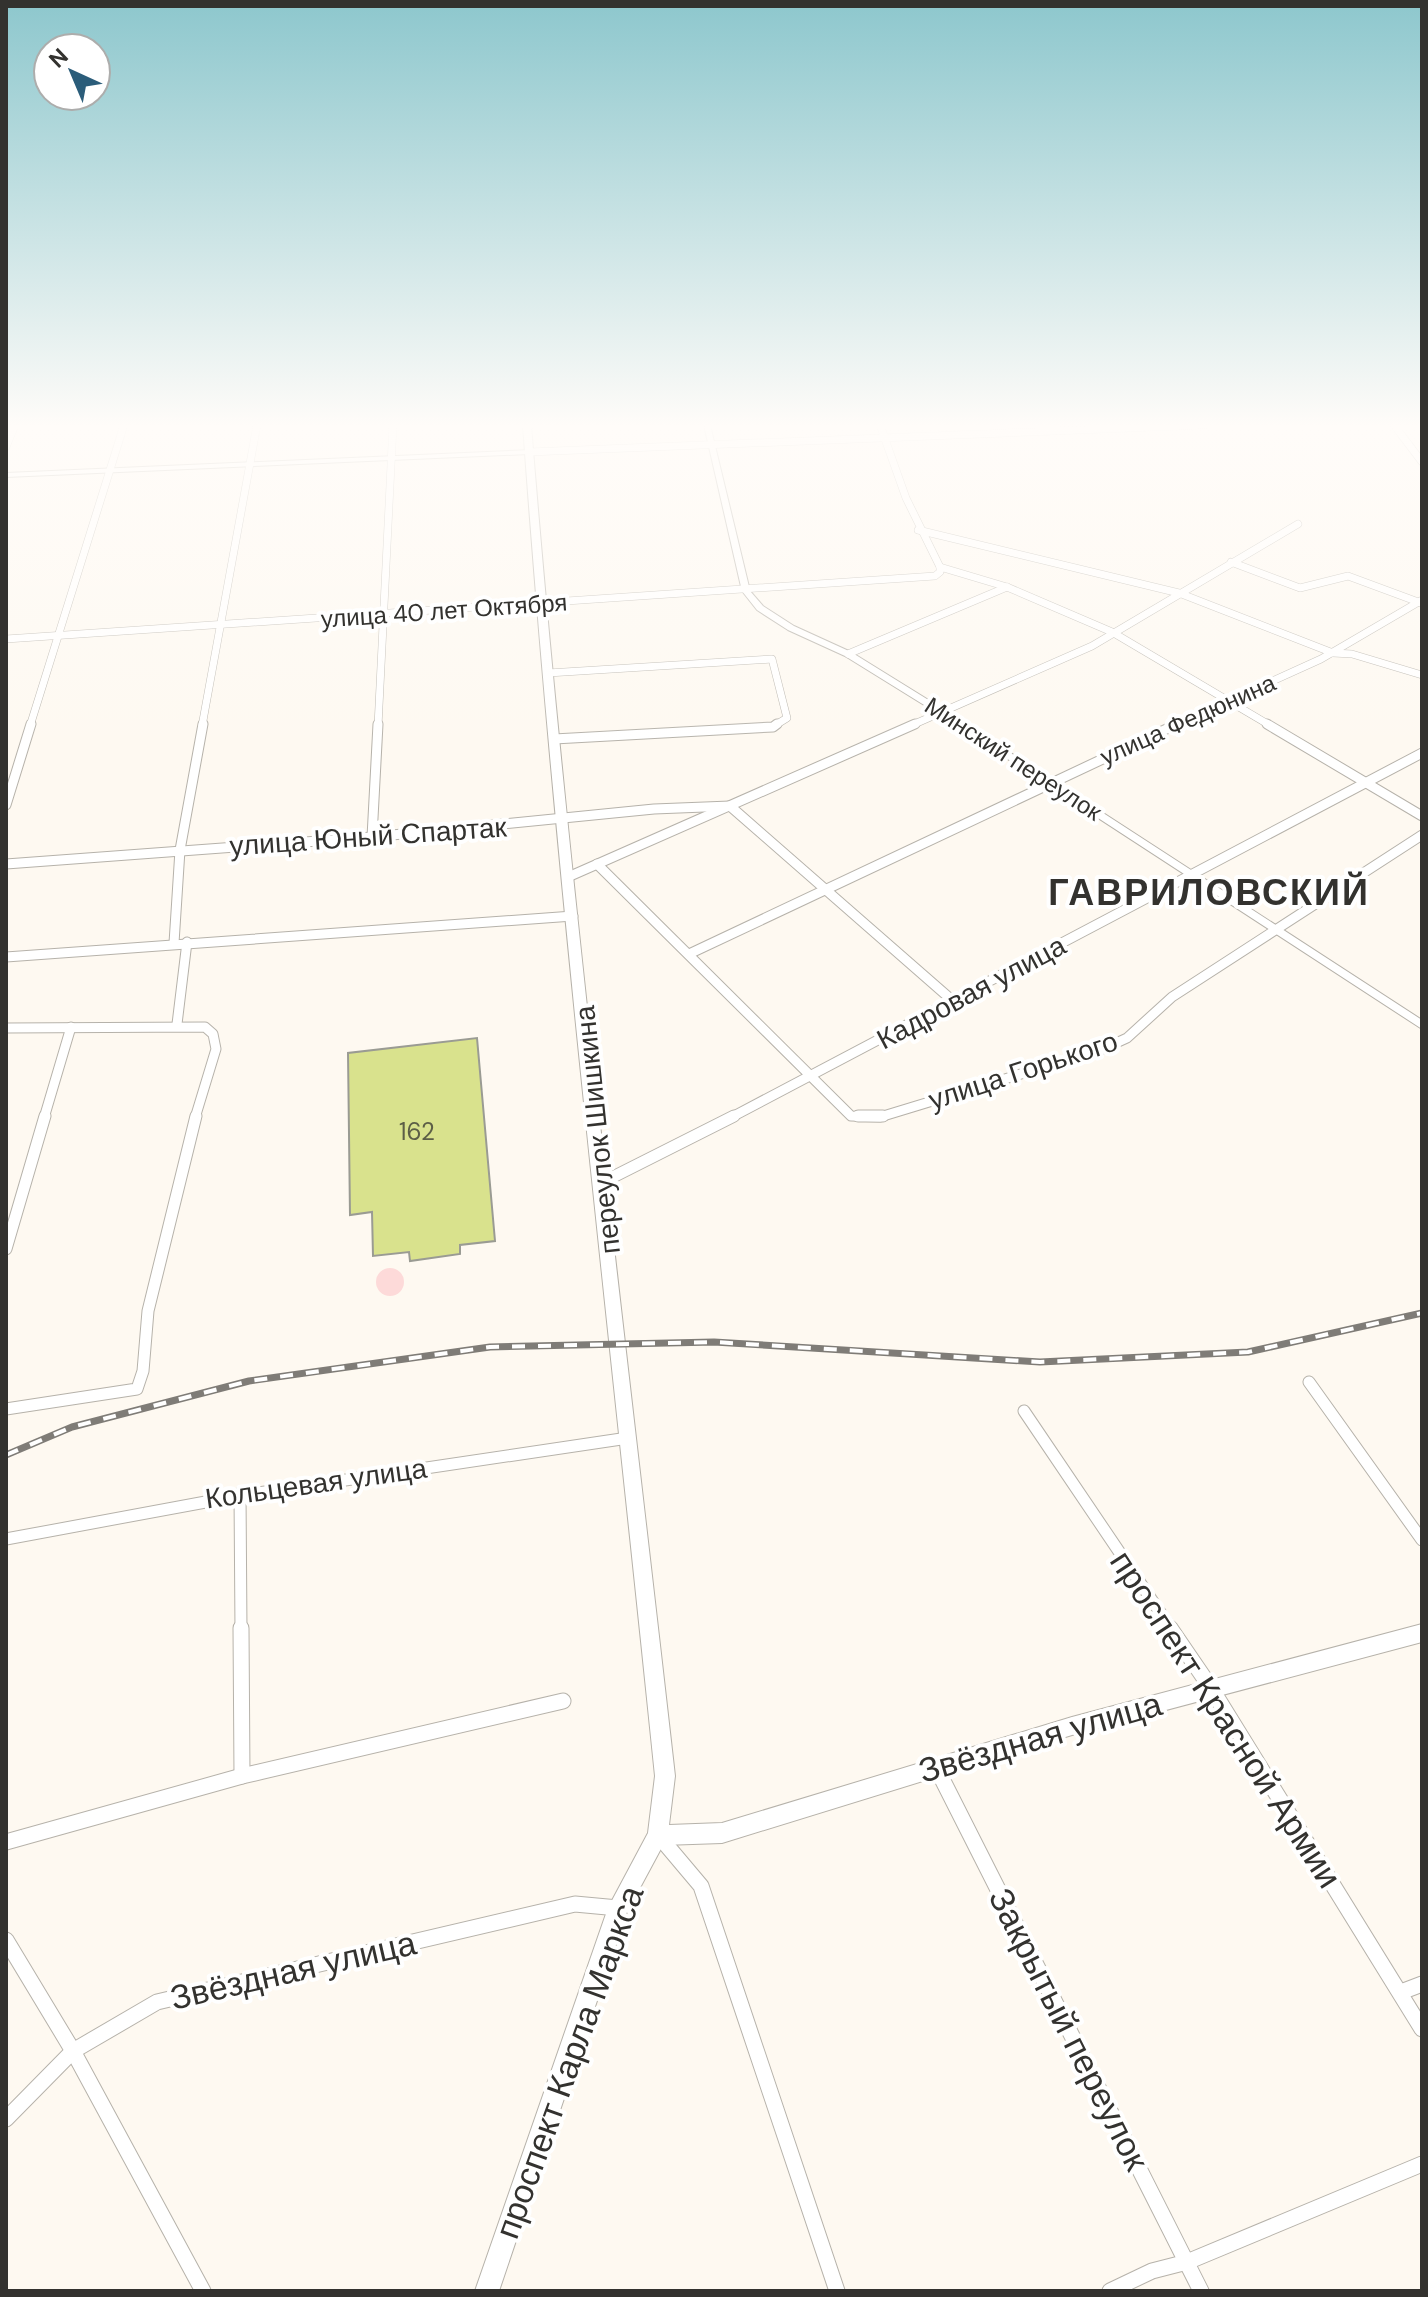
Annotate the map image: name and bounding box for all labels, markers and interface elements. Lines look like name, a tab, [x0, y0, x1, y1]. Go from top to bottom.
north arrow	[32, 32, 112, 112]
text: N	[43, 42, 74, 74]
street label: улица 40 лет Октября	[320, 586, 568, 635]
street label: улица Федюнина	[1095, 667, 1281, 772]
street label: Минский переулок	[919, 690, 1108, 828]
street label: улица Юный Спартак	[228, 808, 509, 865]
district label: ГАВРИЛОВСКИЙ	[1048, 869, 1370, 916]
street label: Кадровая улица	[870, 927, 1073, 1058]
street label: переулок Шишкина	[566, 1003, 629, 1256]
street label: улица Горького	[924, 1022, 1122, 1118]
house number: 162	[399, 1116, 435, 1147]
street label: Кольцевая улица	[203, 1450, 430, 1517]
street label: проспект Красной Армии	[1099, 1542, 1352, 1897]
street label: Звёздная улица	[913, 1681, 1167, 1794]
street label: проспект Карла Маркса	[485, 1879, 654, 2245]
street label: Закрытый переулок	[978, 1881, 1160, 2179]
street label: Звёздная улица	[166, 1920, 420, 2021]

